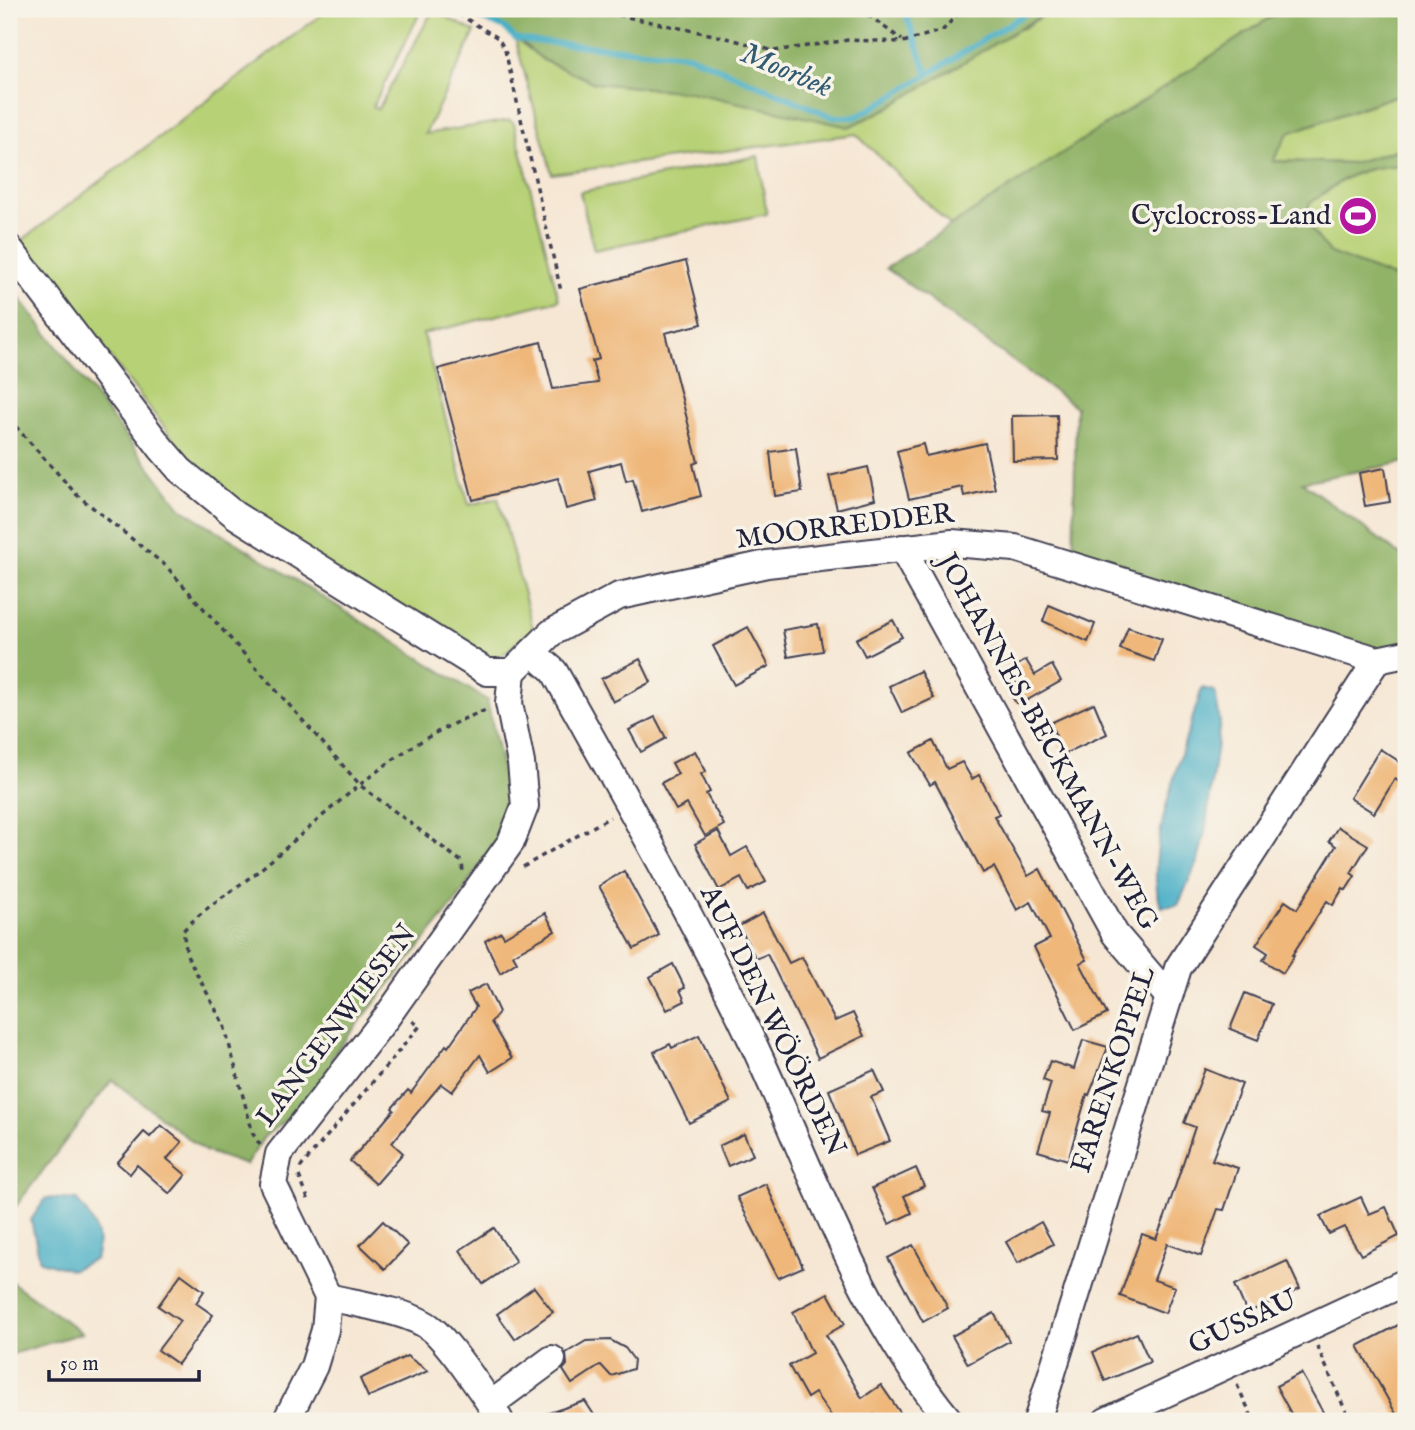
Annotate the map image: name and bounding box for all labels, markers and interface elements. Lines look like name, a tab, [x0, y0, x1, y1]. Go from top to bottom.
water label: Moorbek	[735, 35, 837, 107]
sports icon: Cyclocross-Land	[1337, 195, 1379, 237]
place label: Cyclocross-Land	[1131, 199, 1331, 234]
street label: MOORREDDER	[734, 496, 956, 558]
street label: JOHANNES-BECKMANN-WEG	[927, 545, 1166, 937]
street label: AUF DEN WÖÖRDEN	[691, 879, 853, 1162]
street label: LANGENWIESEN	[249, 918, 425, 1134]
street label: FARENKOPPEL	[1064, 962, 1164, 1178]
street label: GUSSAU	[1183, 1283, 1303, 1363]
scale bar	[49, 1339, 200, 1383]
text: 50 m	[60, 1351, 99, 1378]

